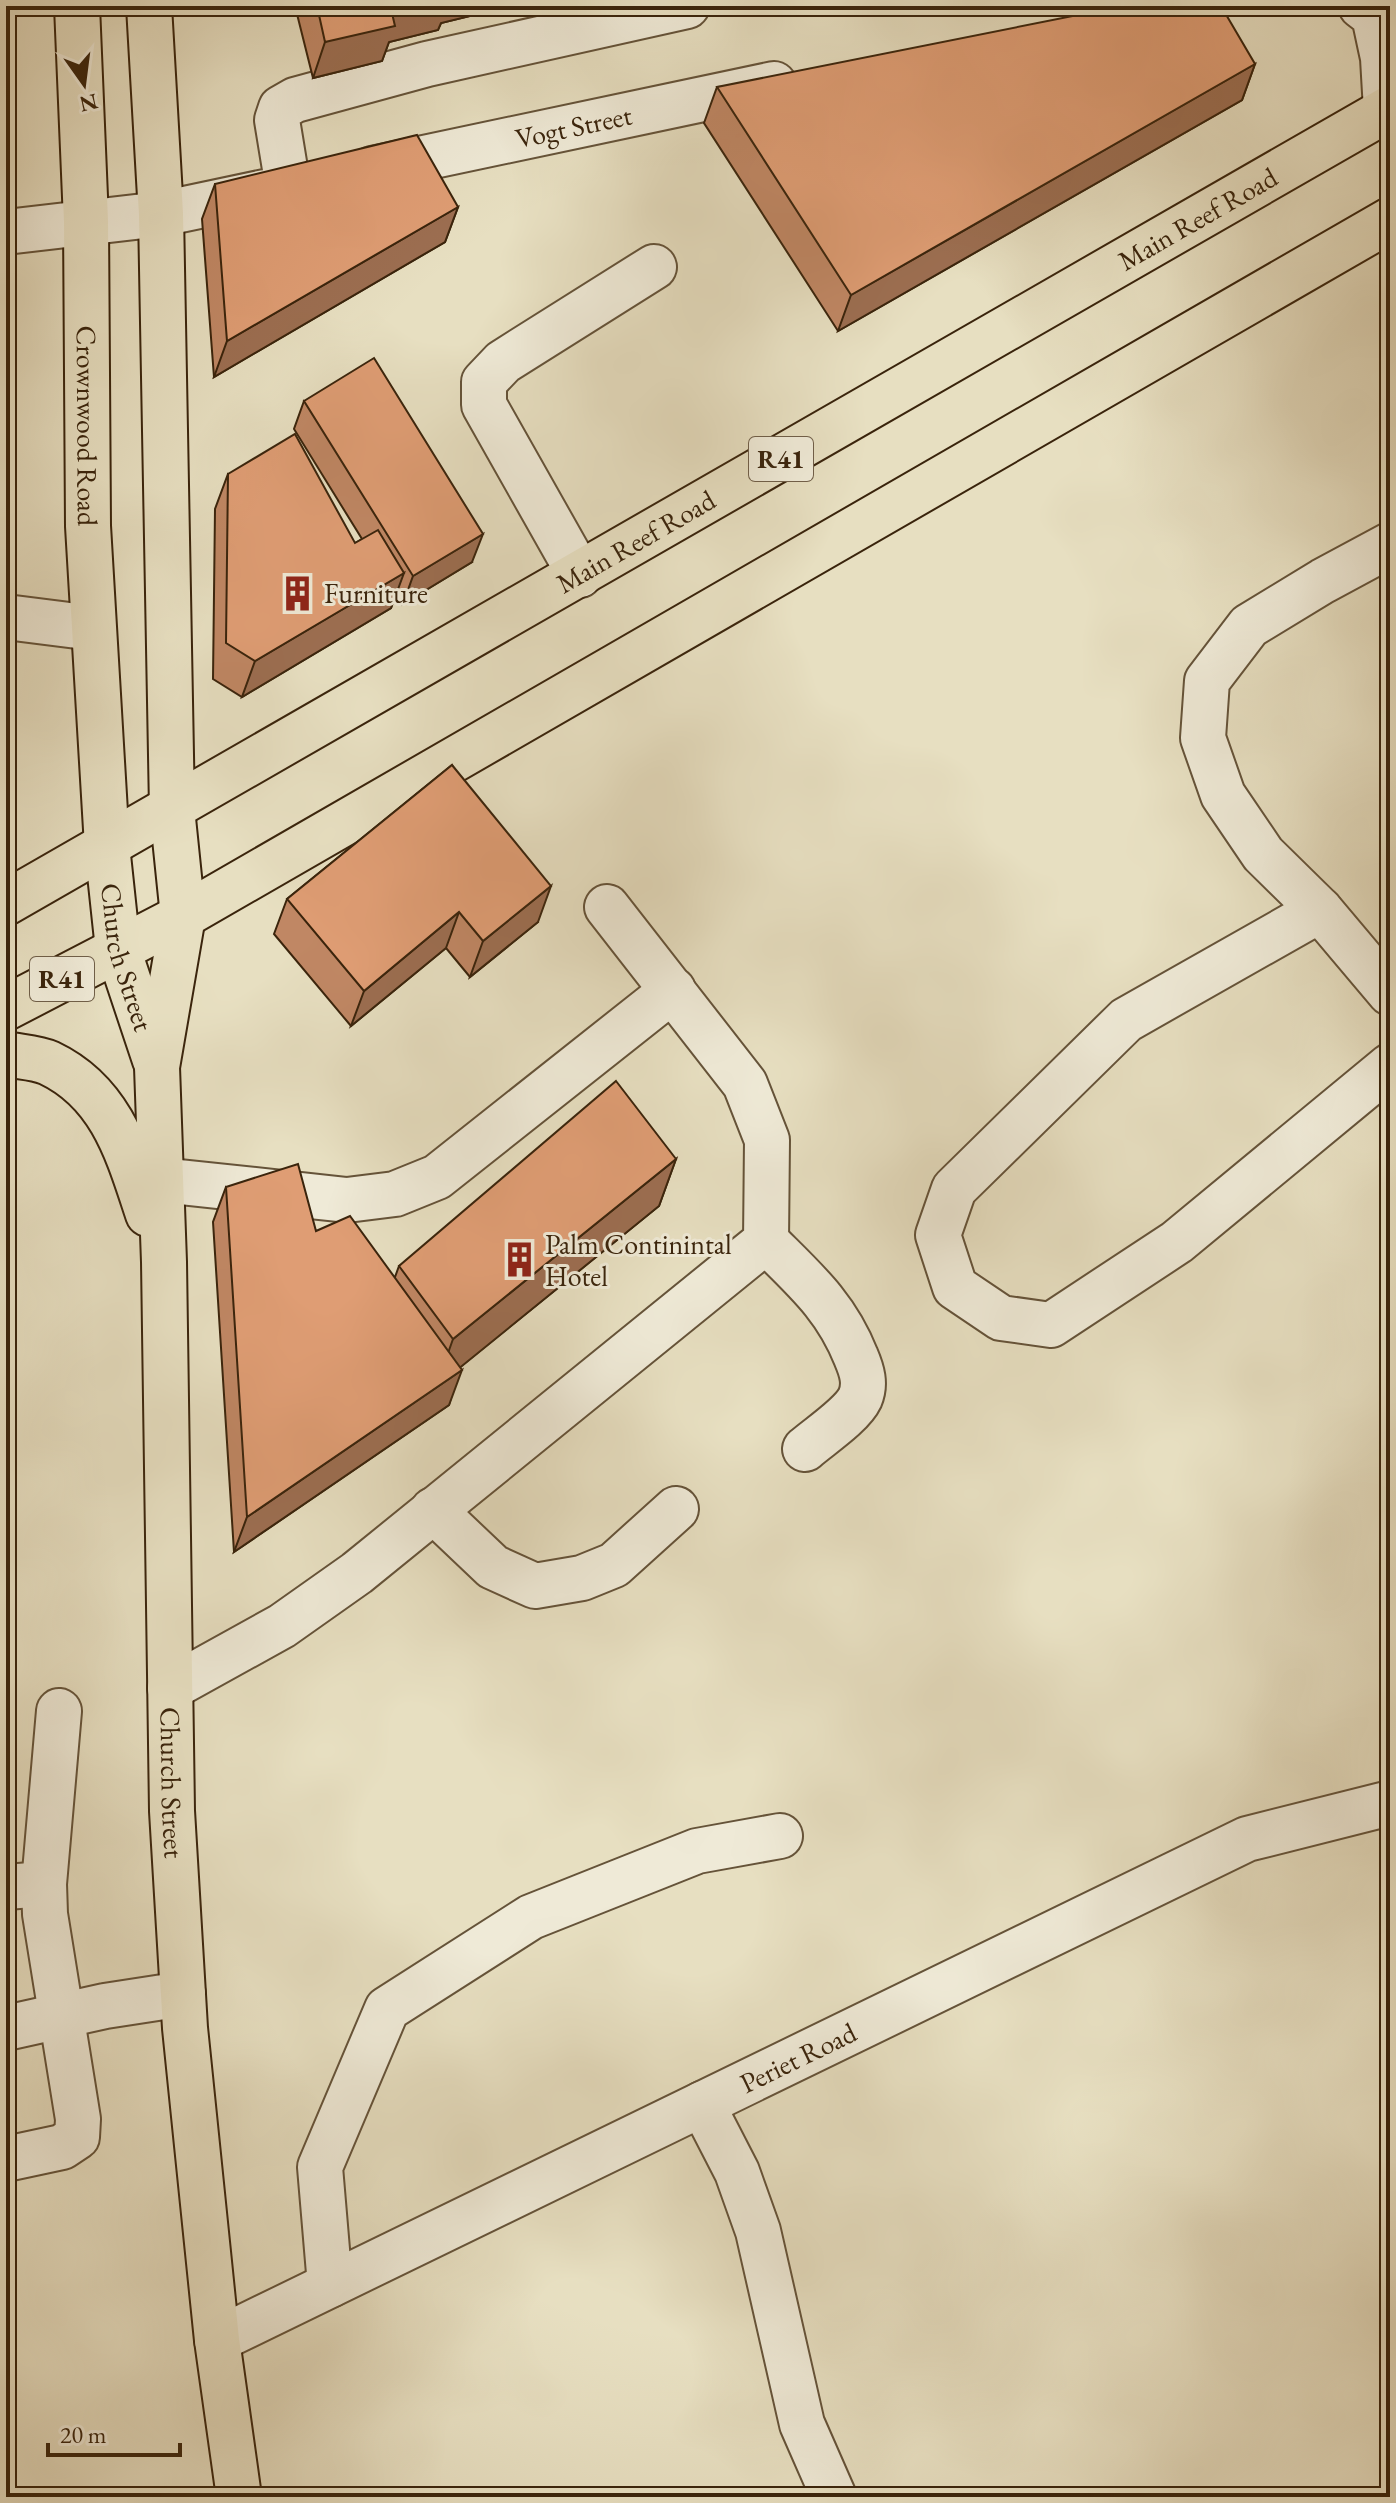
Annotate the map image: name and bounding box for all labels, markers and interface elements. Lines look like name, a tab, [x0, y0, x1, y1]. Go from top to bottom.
north arrow	[44, 44, 124, 124]
text: N	[76, 87, 101, 119]
street label: Vogt Street	[512, 97, 635, 156]
street label: Main Reef Road	[1111, 158, 1284, 279]
street label: Crownwood Road	[69, 325, 106, 527]
road number: R41	[749, 437, 813, 481]
street label: Main Reef Road	[549, 481, 722, 601]
building icon: Furniture	[279, 574, 317, 612]
place label: Furniture	[324, 575, 428, 611]
street label: Church Street	[93, 881, 162, 1036]
road number: R41	[30, 957, 94, 1001]
place label: Palm Continintal Hotel	[545, 1226, 732, 1294]
building icon: Palm Continintal Hotel	[500, 1241, 538, 1279]
street label: Church Street	[152, 1707, 193, 1859]
street label: Periet Road	[734, 2014, 863, 2101]
scale bar	[48, 2407, 180, 2457]
text: 20 m	[60, 2419, 107, 2450]

